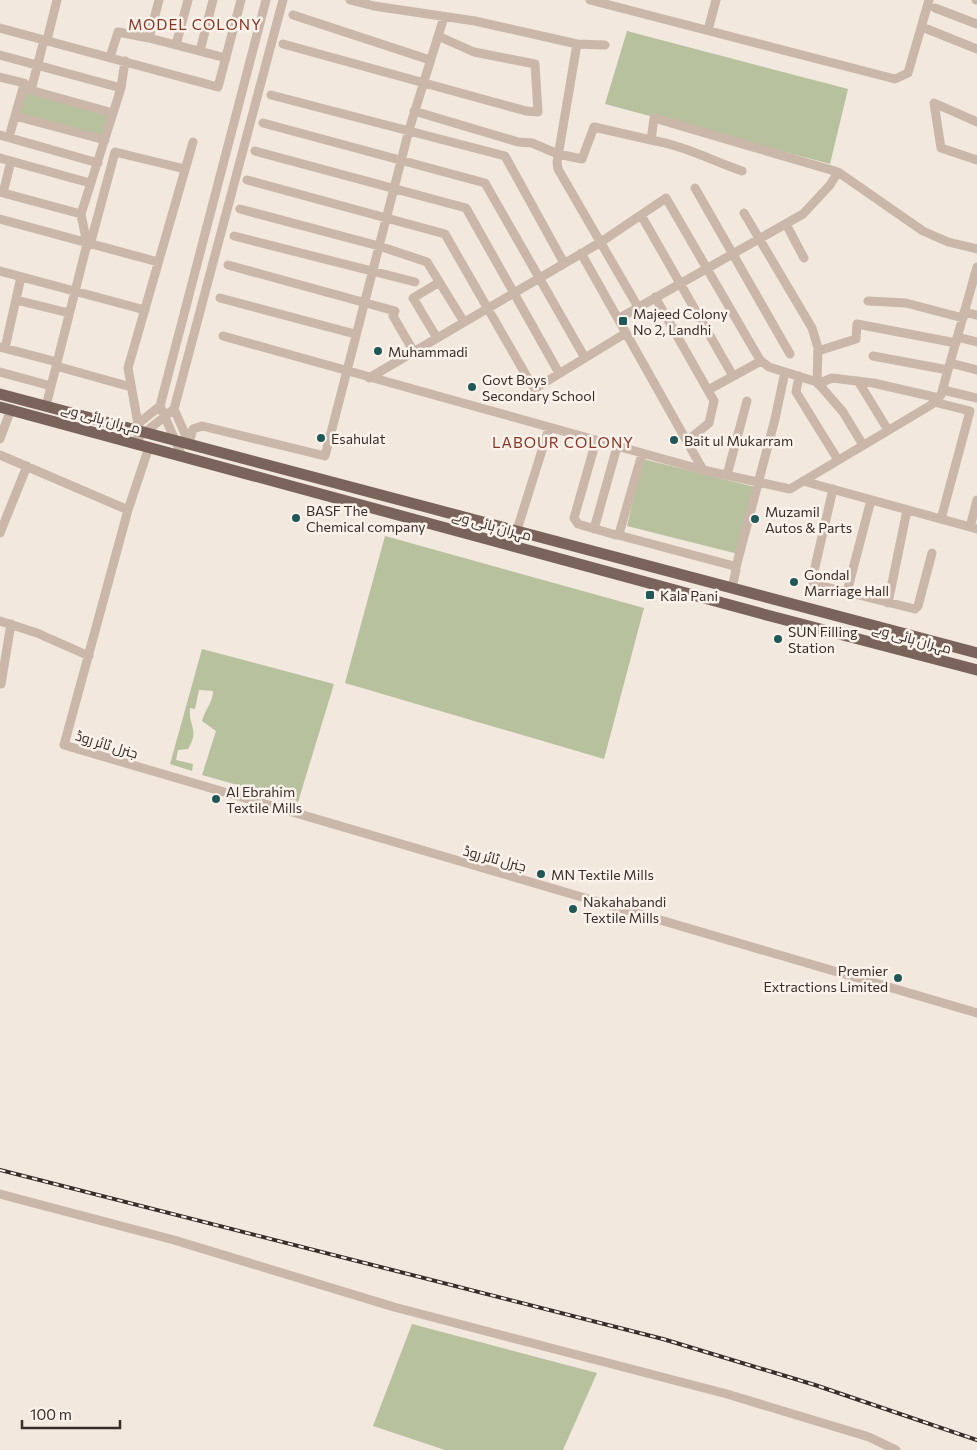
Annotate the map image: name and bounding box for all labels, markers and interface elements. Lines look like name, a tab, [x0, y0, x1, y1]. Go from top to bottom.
district label: MODEL COLONY	[128, 15, 262, 33]
place label: Majeed Colony No 2, Landhi	[633, 305, 728, 338]
marker: Majeed Colony No 2, Landhi	[617, 315, 629, 327]
place label: Muhammadi	[388, 343, 468, 360]
marker: Muhammadi	[372, 345, 384, 357]
place label: Govt Boys Secondary School	[482, 371, 595, 404]
marker: Govt Boys Secondary School	[466, 381, 478, 393]
street label: مہران ہائی وے	[59, 399, 143, 438]
place label: Esahulat	[331, 430, 386, 447]
marker: Esahulat	[315, 432, 327, 444]
place label: Bait ul Mukarram	[684, 432, 793, 449]
district label: LABOUR COLONY	[492, 433, 634, 451]
marker: Bait ul Mukarram	[668, 434, 680, 446]
place label: BASF The Chemical company	[306, 502, 426, 535]
place label: Muzamil Autos & Parts	[765, 503, 852, 536]
street label: مہران ہائی وے	[450, 506, 534, 545]
marker: BASF The Chemical company	[290, 512, 302, 524]
marker: Muzamil Autos & Parts	[749, 513, 761, 525]
place label: Gondal Marriage Hall	[804, 566, 889, 599]
marker: Gondal Marriage Hall	[788, 576, 800, 588]
place label: Kala Pani	[660, 587, 718, 604]
marker: Kala Pani	[644, 589, 656, 601]
street label: مہران ہائی وے	[870, 619, 954, 658]
place label: SUN Filling Station	[788, 623, 858, 656]
marker: SUN Filling Station	[772, 633, 784, 645]
street label: جنرل ٹائر روڈ	[73, 726, 140, 763]
place label: Al Ebrahim Textile Mills	[226, 783, 302, 816]
marker: Al Ebrahim Textile Mills	[210, 793, 222, 805]
street label: جنرل ٹائر روڈ	[461, 841, 528, 876]
place label: MN Textile Mills	[551, 866, 654, 883]
marker: MN Textile Mills	[535, 868, 547, 880]
place label: Nakahabandi Textile Mills	[583, 893, 666, 926]
marker: Nakahabandi Textile Mills	[567, 903, 579, 915]
place label: Premier Extractions Limited	[763, 962, 888, 995]
marker: Premier Extractions Limited	[892, 972, 904, 984]
scale bar	[22, 1398, 120, 1430]
text: 100 m	[30, 1405, 72, 1423]

